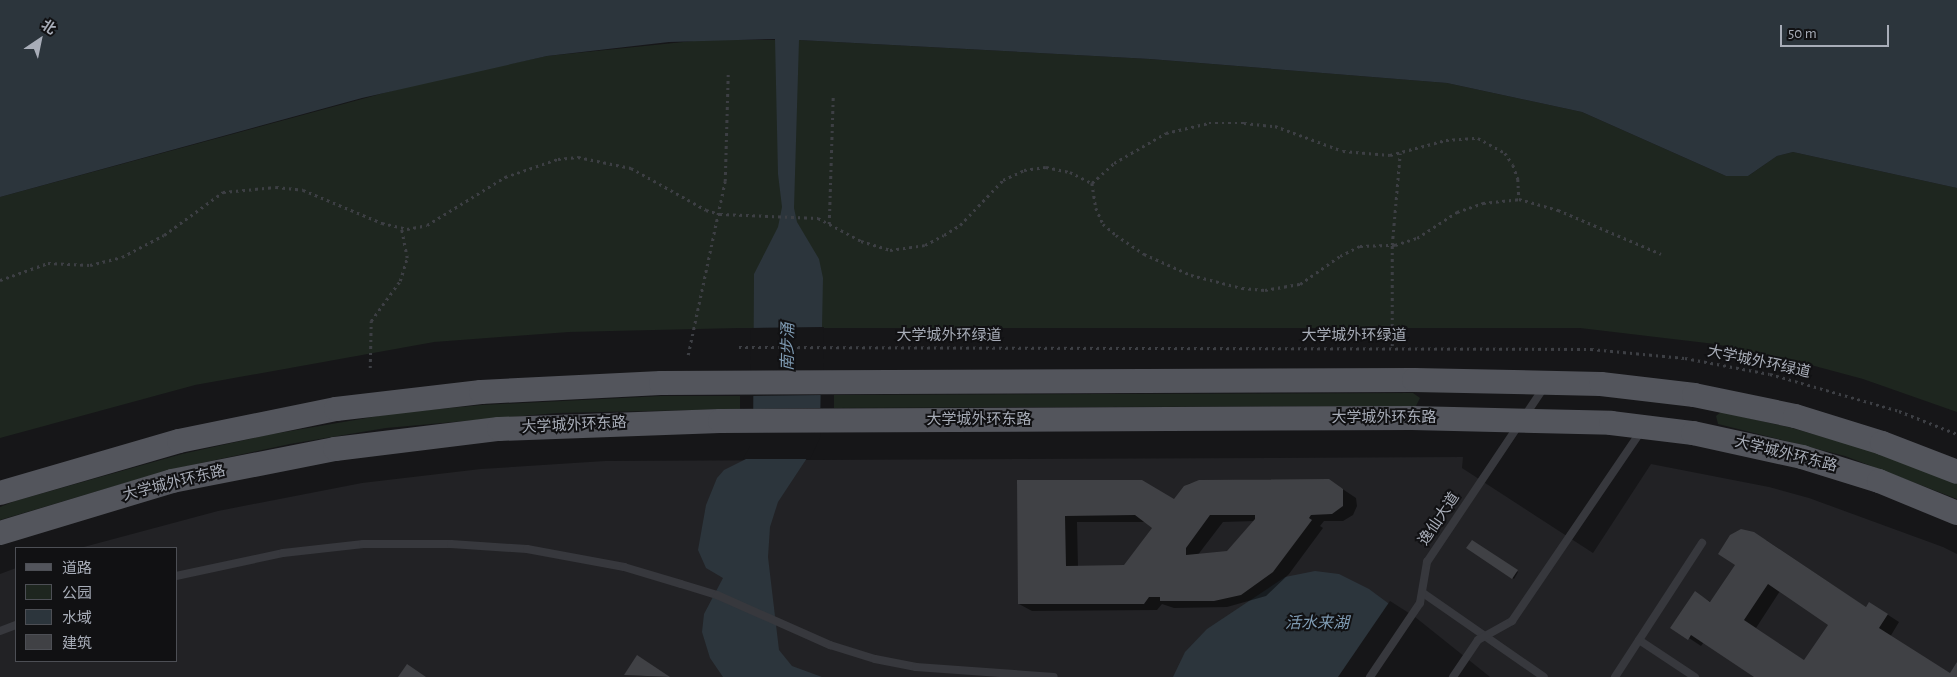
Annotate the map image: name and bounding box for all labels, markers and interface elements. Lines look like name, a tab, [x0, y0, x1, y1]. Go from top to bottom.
north arrow	[15, 15, 65, 65]
scale bar	[1782, 15, 1891, 47]
text: 北	[39, 18, 58, 37]
text: 50 m	[1788, 26, 1817, 41]
water label: 南步涌	[778, 323, 798, 371]
street label: 大学城外环绿道	[897, 327, 1001, 345]
street label: 大学城外环绿道	[1302, 327, 1406, 345]
street label: 大学城外环绿道	[1706, 342, 1812, 382]
street label: 大学城外环东路	[1332, 409, 1436, 427]
street label: 大学城外环东路	[927, 411, 1031, 429]
street label: 大学城外环东路	[521, 413, 627, 437]
street label: 大学城外环东路	[1733, 433, 1839, 475]
street label: 大学城外环东路	[121, 462, 227, 504]
street label: 逸仙大道	[1415, 489, 1463, 549]
legend	[15, 547, 178, 662]
text: 道路	[62, 561, 92, 576]
text: 公园	[62, 586, 92, 601]
text: 水域	[62, 611, 92, 626]
water label: 活水来湖	[1285, 613, 1349, 633]
text: 建筑	[62, 636, 92, 651]

